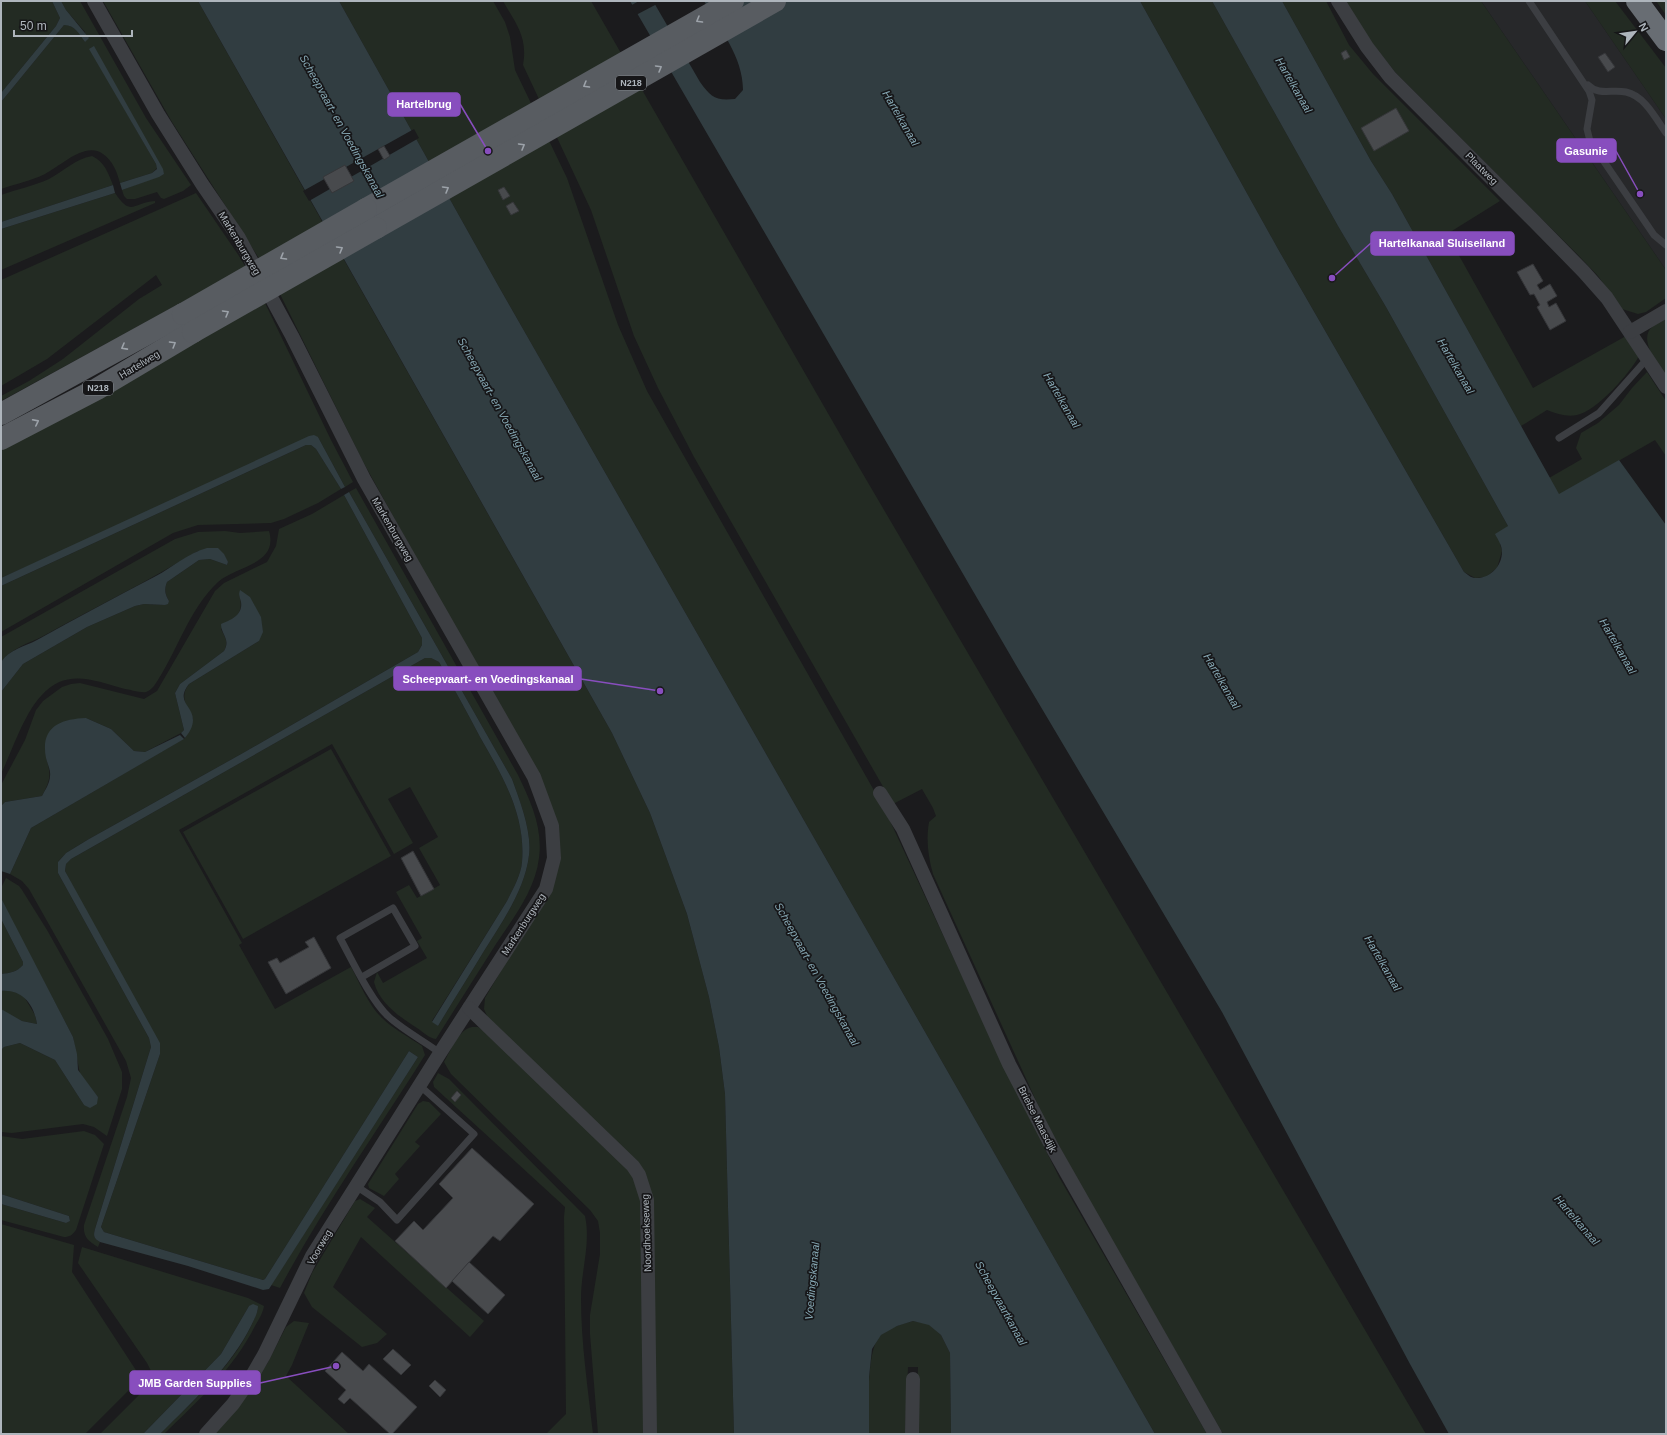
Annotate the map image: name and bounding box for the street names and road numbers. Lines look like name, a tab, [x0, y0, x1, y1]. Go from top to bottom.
road number: N218	[616, 76, 646, 90]
street label: Plaatweg	[1463, 150, 1500, 187]
street label: Markenburgweg	[216, 210, 263, 277]
street label: Hartelweg	[117, 348, 161, 381]
road number: N218	[83, 381, 113, 395]
street label: Markenburgweg	[370, 495, 415, 563]
street label: Markenburgweg	[499, 891, 548, 957]
street label: Brielse Maasdijk	[1016, 1084, 1059, 1155]
street label: Noordhoekseweg	[640, 1194, 653, 1272]
street label: Voorweg	[305, 1228, 334, 1267]

